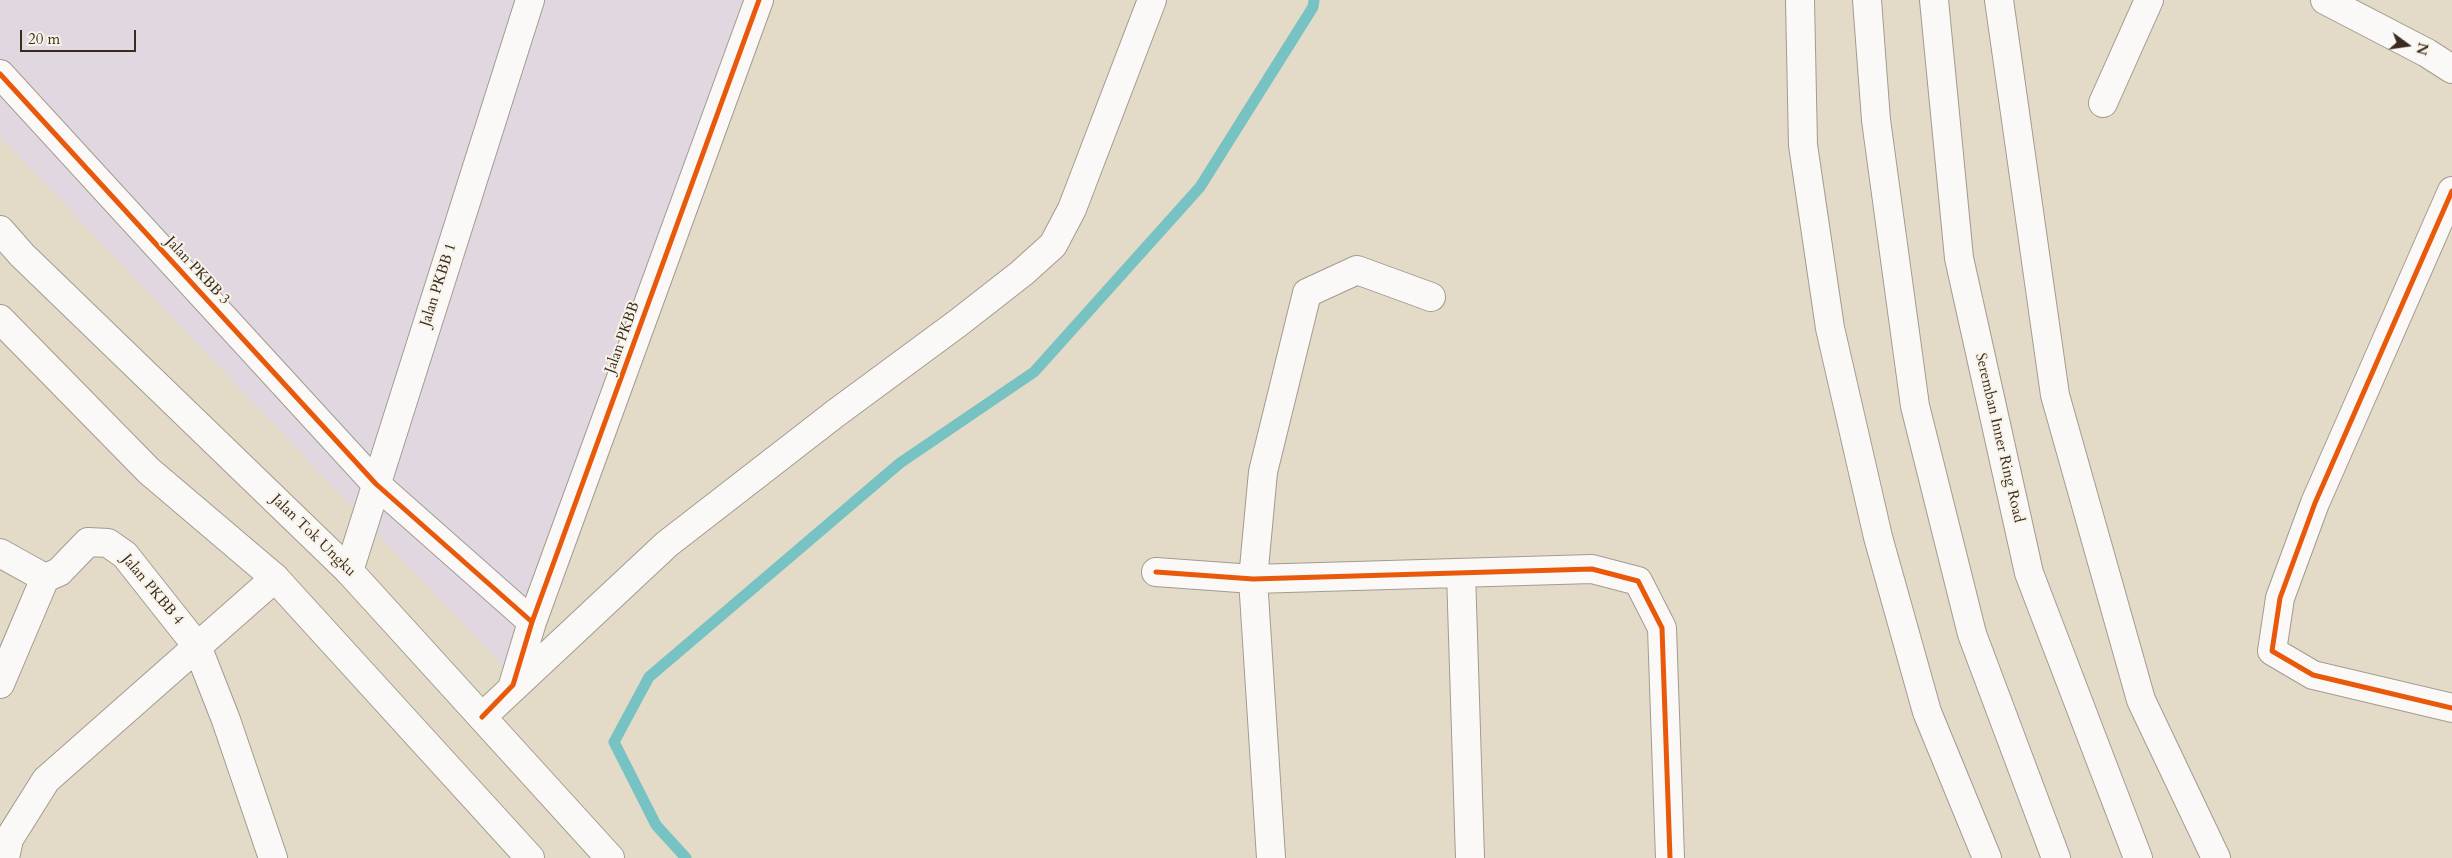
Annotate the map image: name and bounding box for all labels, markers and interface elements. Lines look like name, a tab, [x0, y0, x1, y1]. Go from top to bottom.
scale bar	[22, 20, 139, 52]
north arrow	[2382, 20, 2432, 70]
text: 20 m	[28, 29, 60, 49]
text: N	[2411, 41, 2433, 57]
street label: Jalan PKBB 3	[161, 233, 233, 309]
street label: Jalan PKBB 1	[417, 241, 461, 329]
street label: Jalan PKBB	[602, 300, 644, 376]
street label: Seremban Inner Ring Road	[1971, 351, 2027, 525]
street label: Jalan Tok Ungku	[267, 491, 359, 581]
street label: Jalan PKBB 4	[117, 551, 187, 629]

